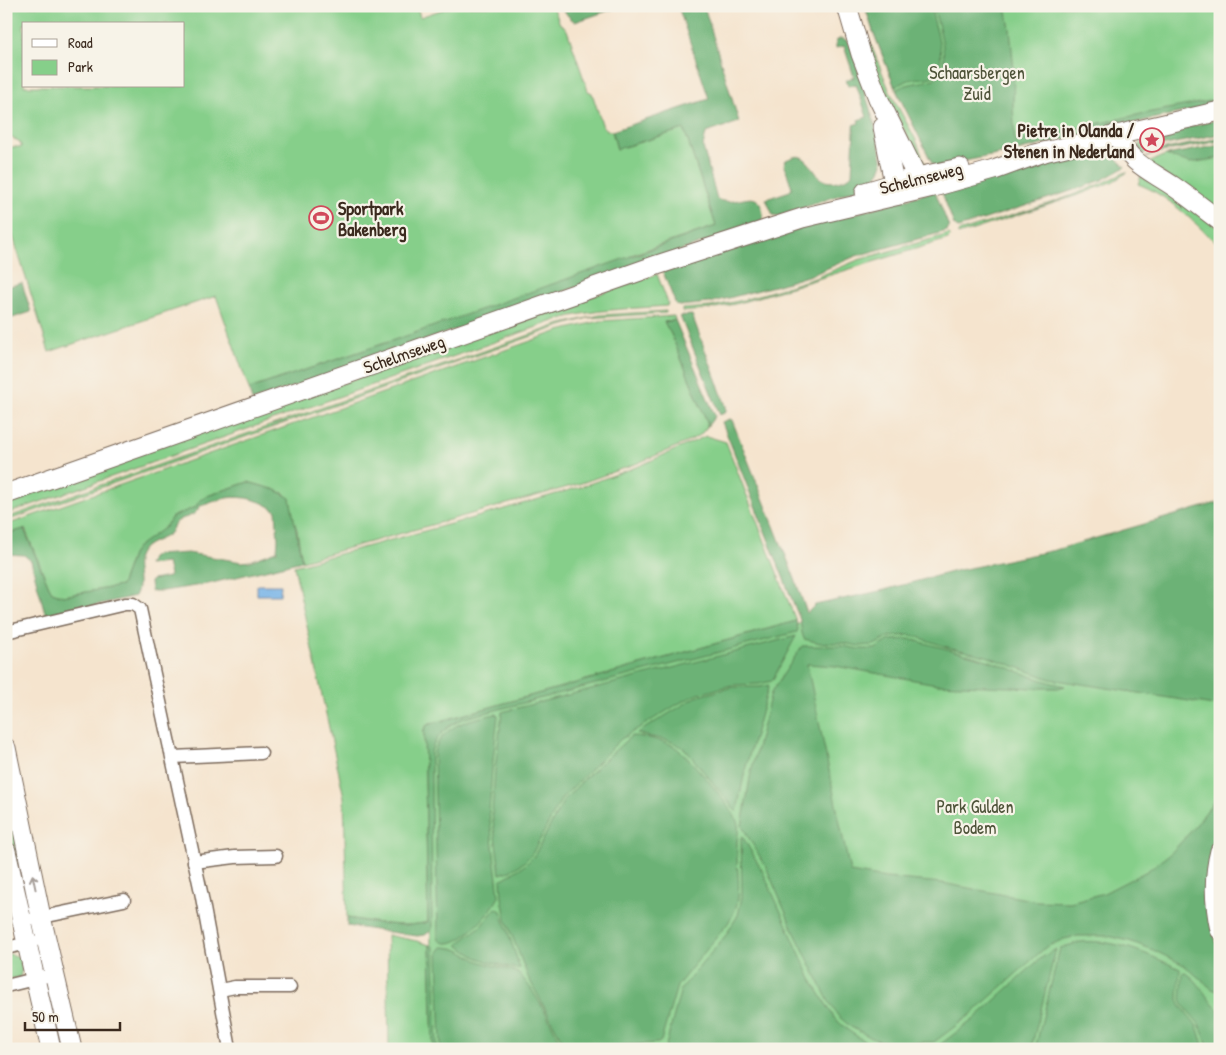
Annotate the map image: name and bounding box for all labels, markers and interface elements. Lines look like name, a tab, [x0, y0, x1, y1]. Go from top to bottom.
legend	[22, 22, 185, 88]
text: Road	[68, 32, 93, 53]
text: Park	[68, 56, 93, 77]
park label: Schaarsbergen Zuid	[929, 60, 1025, 106]
place label: Pietre in Olanda / Stenen in Nederland	[1004, 118, 1134, 164]
place icon: Pietre in Olanda / Stenen in Nederland	[1139, 127, 1165, 153]
street label: Schelmseweg	[877, 156, 965, 200]
place label: Sportpark Bakenberg	[338, 196, 406, 243]
sports icon: Sportpark Bakenberg	[308, 205, 334, 231]
street label: Schelmseweg	[360, 328, 448, 380]
park label: Park Gulden Bodem	[936, 794, 1014, 840]
one-way arrow	[28, 874, 38, 890]
scale bar	[25, 1000, 120, 1032]
text: 50 m	[32, 1006, 59, 1027]

